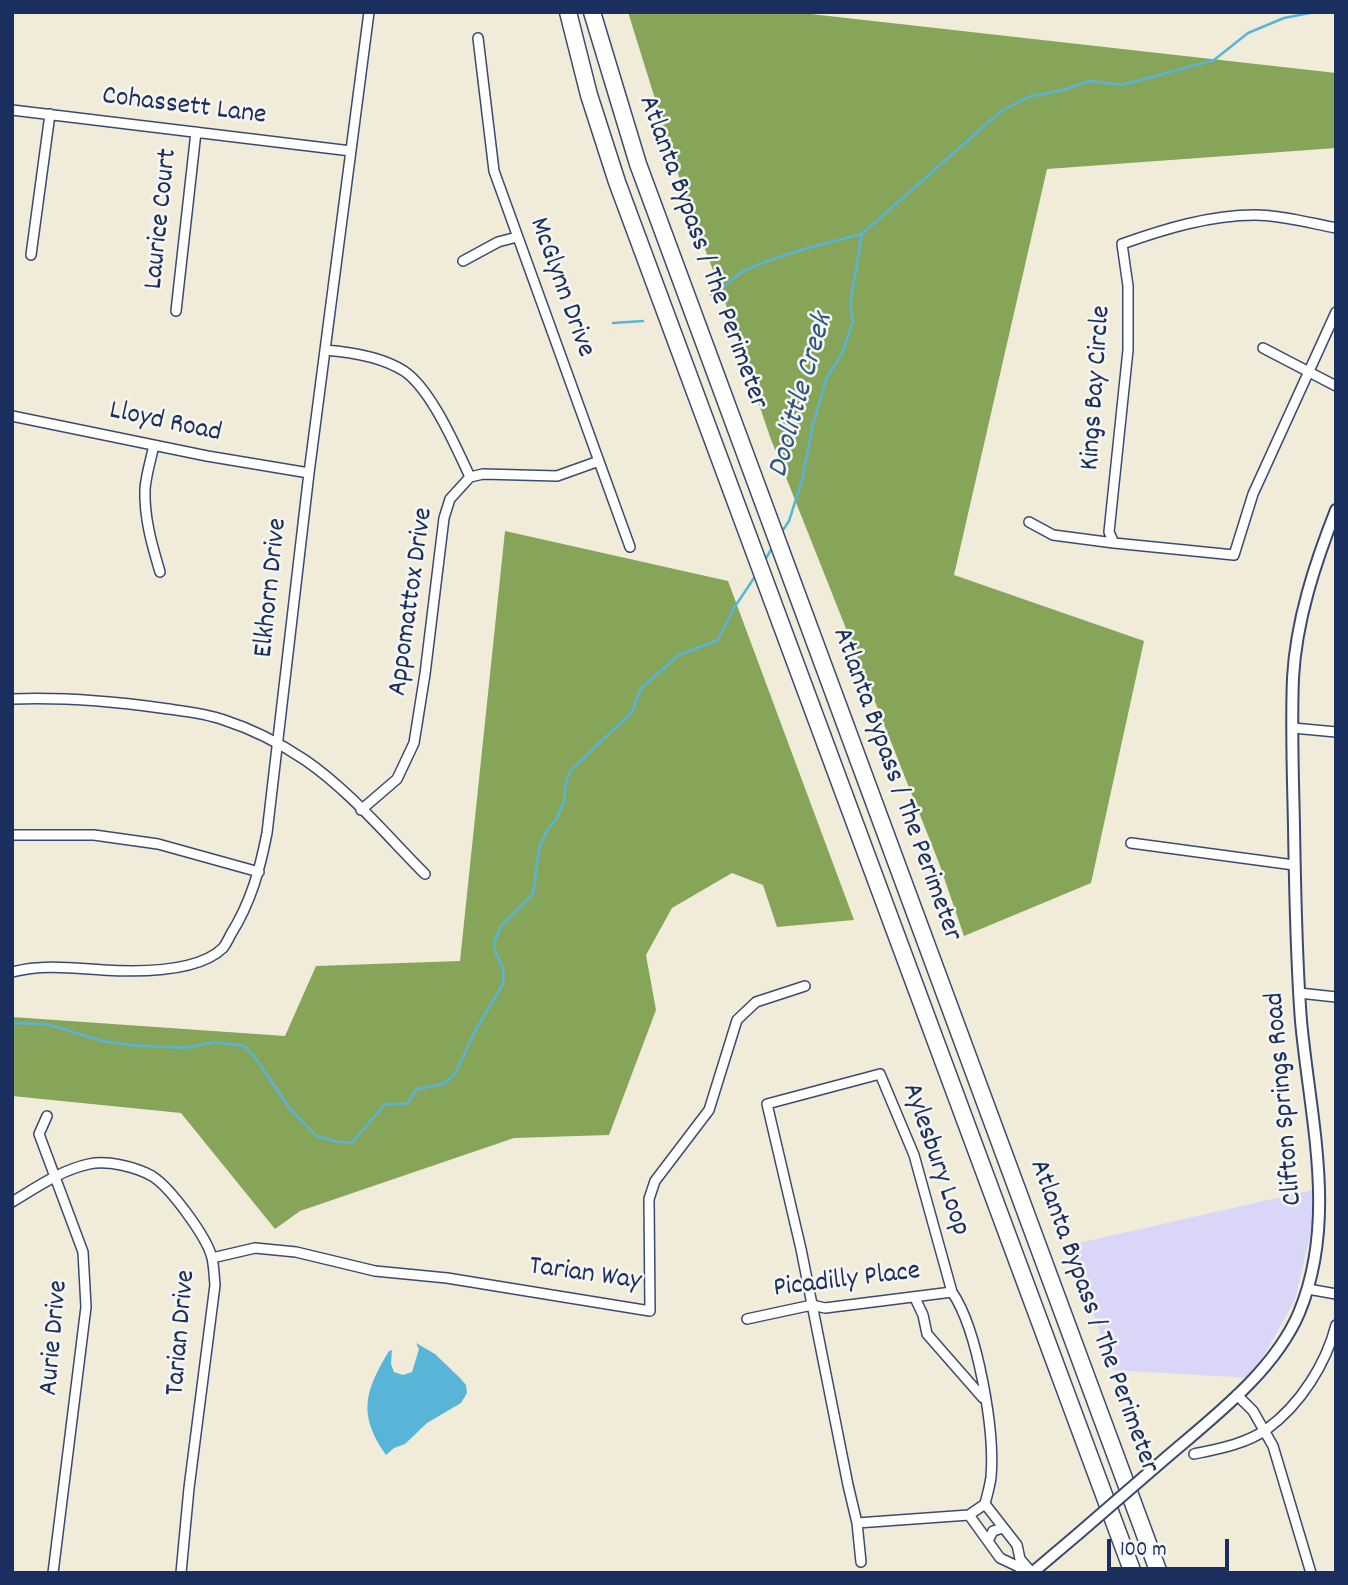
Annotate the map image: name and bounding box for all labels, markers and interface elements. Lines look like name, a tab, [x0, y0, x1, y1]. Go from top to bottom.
street label: Cohassett Lane	[100, 81, 268, 135]
street label: Atlanta Bypass / The Perimeter	[629, 92, 773, 414]
street label: Laurice Court	[139, 147, 187, 291]
street label: McGlynn Drive	[519, 214, 601, 362]
street label: Kings Bay Circle	[1075, 304, 1121, 472]
water label: Doolittle Creek	[762, 310, 844, 482]
street label: Lloyd Road	[106, 396, 224, 452]
street label: Appomattox Drive	[383, 506, 443, 698]
street label: Elkhorn Drive	[249, 517, 297, 659]
street label: Atlanta Bypass / The Perimeter	[823, 624, 967, 946]
street label: Clifton Springs Road	[1260, 991, 1312, 1207]
street label: Aylesbury Loop	[892, 1079, 976, 1241]
street label: Atlanta Bypass / The Perimeter	[1020, 1156, 1164, 1478]
street label: Tarian Way	[527, 1252, 643, 1300]
street label: Picadilly Place	[772, 1256, 922, 1308]
street label: Tarian Drive	[161, 1269, 205, 1397]
street label: Aurie Drive	[34, 1279, 78, 1397]
scale bar	[1110, 1526, 1232, 1570]
text: 100 m	[1120, 1536, 1167, 1566]

